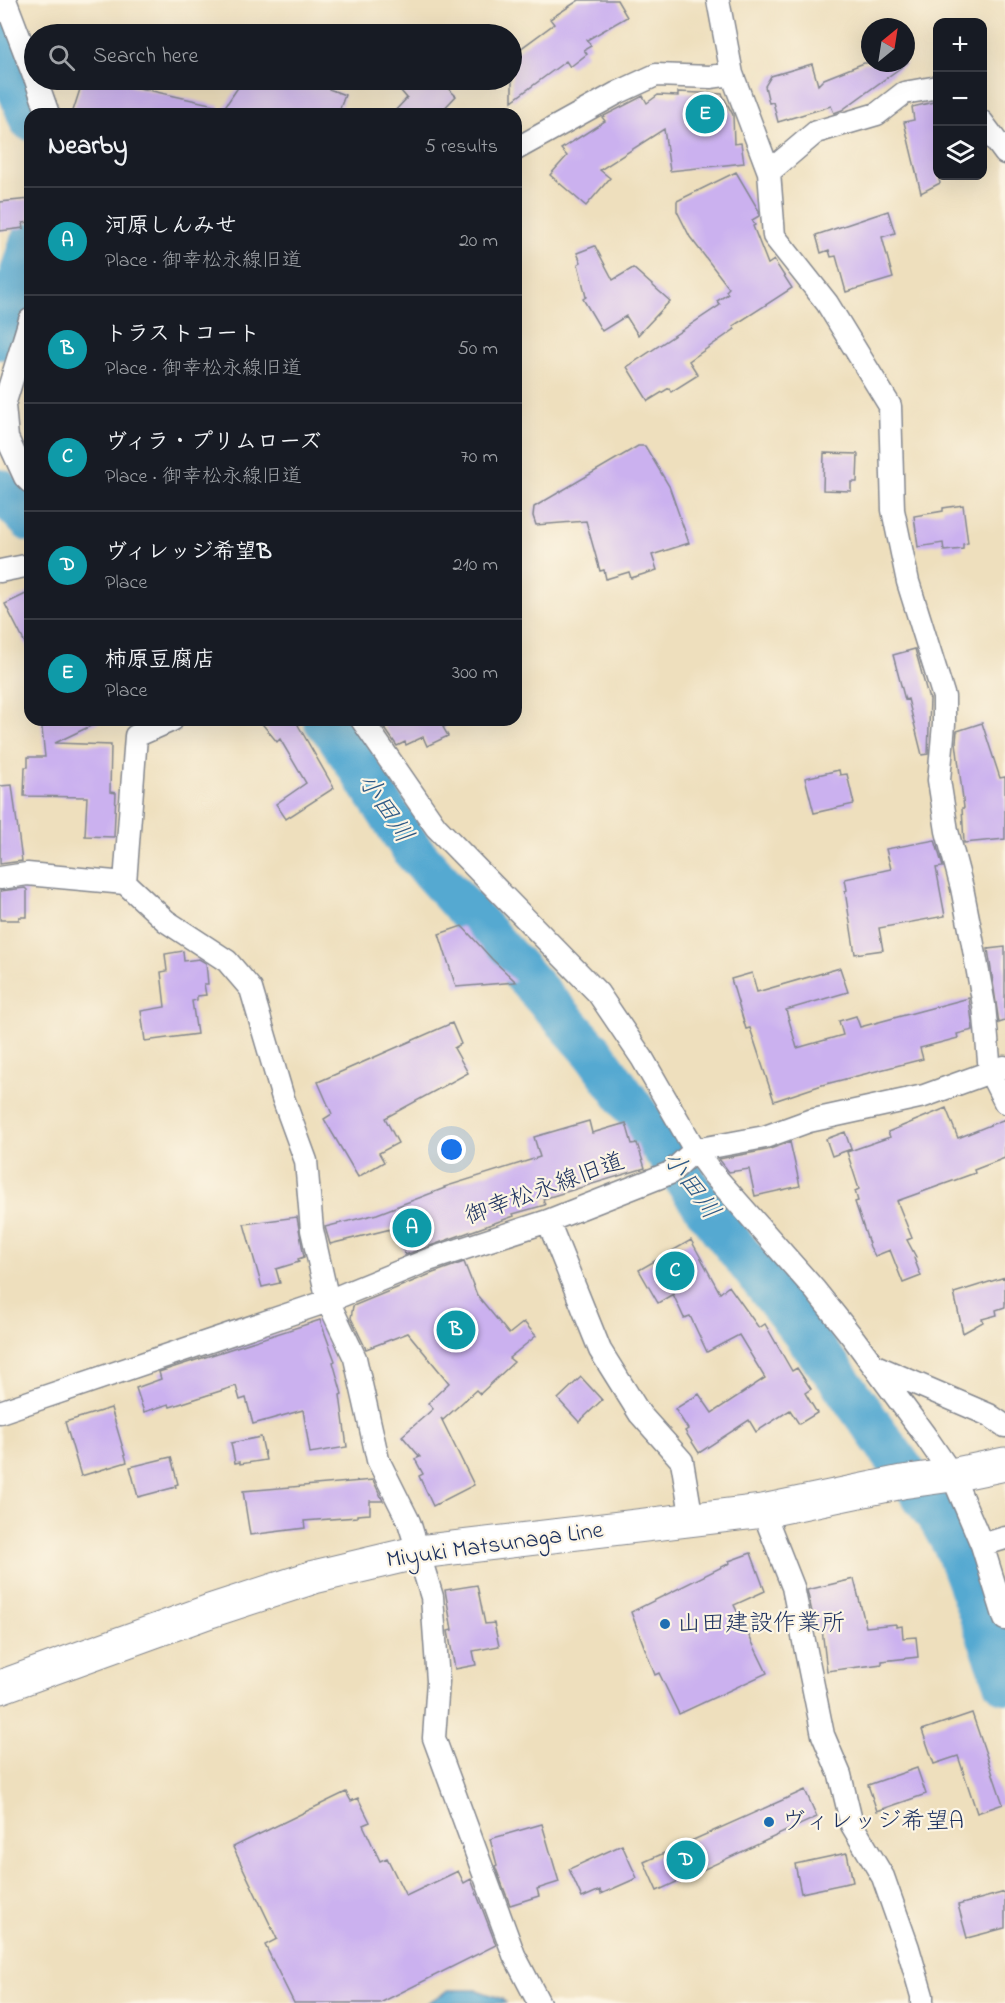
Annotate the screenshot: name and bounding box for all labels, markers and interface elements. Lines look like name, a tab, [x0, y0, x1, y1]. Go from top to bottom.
north arrow	[861, 18, 915, 72]
map controls	[933, 18, 987, 180]
button: +	[933, 18, 987, 72]
search box	[24, 24, 522, 90]
icon: search	[45, 41, 78, 74]
text: Search here	[93, 41, 198, 73]
button: −	[933, 72, 987, 126]
pin: E	[686, 92, 724, 136]
button: layers	[933, 126, 987, 180]
text: Nearby	[48, 128, 127, 166]
text: 5 results	[425, 133, 498, 162]
text: 河原しんみせ	[105, 211, 237, 243]
text: A	[61, 227, 74, 256]
text: 20 m	[459, 227, 498, 256]
text: Place · 御幸松永線旧道	[105, 247, 302, 276]
text: トラストコート	[105, 319, 260, 351]
text: B	[61, 335, 74, 364]
text: 50 m	[457, 335, 498, 364]
text: Place · 御幸松永線旧道	[105, 355, 302, 384]
text: ヴィラ・プリムローズ	[105, 427, 321, 459]
text: C	[62, 443, 73, 472]
text: 70 m	[461, 443, 498, 472]
text: Place · 御幸松永線旧道	[105, 463, 302, 492]
text: ヴィレッジ希望B	[105, 537, 272, 569]
text: D	[60, 551, 75, 580]
text: 210 m	[453, 551, 498, 580]
text: Place	[105, 569, 147, 598]
text: 柿原豆腐店	[105, 645, 215, 677]
text: E	[61, 659, 74, 688]
text: 300 m	[452, 659, 498, 688]
text: Place	[105, 677, 147, 706]
water label: 小田川	[346, 766, 422, 852]
your location	[437, 1135, 466, 1164]
water label: 小田川	[652, 1143, 728, 1229]
street label: 御幸松永線旧道	[460, 1145, 630, 1235]
pin: A	[392, 1206, 432, 1250]
pin: C	[656, 1248, 694, 1294]
pin: B	[436, 1308, 476, 1352]
street label: Miyuki Matsunaga Line	[384, 1513, 606, 1580]
place label: 山田建設作業所	[677, 1607, 845, 1642]
marker: 山田建設作業所	[658, 1617, 672, 1631]
place label: ヴィレッジ希望A	[781, 1805, 964, 1840]
marker: ヴィレッジ希望A	[762, 1815, 776, 1829]
pin: D	[666, 1838, 706, 1882]

